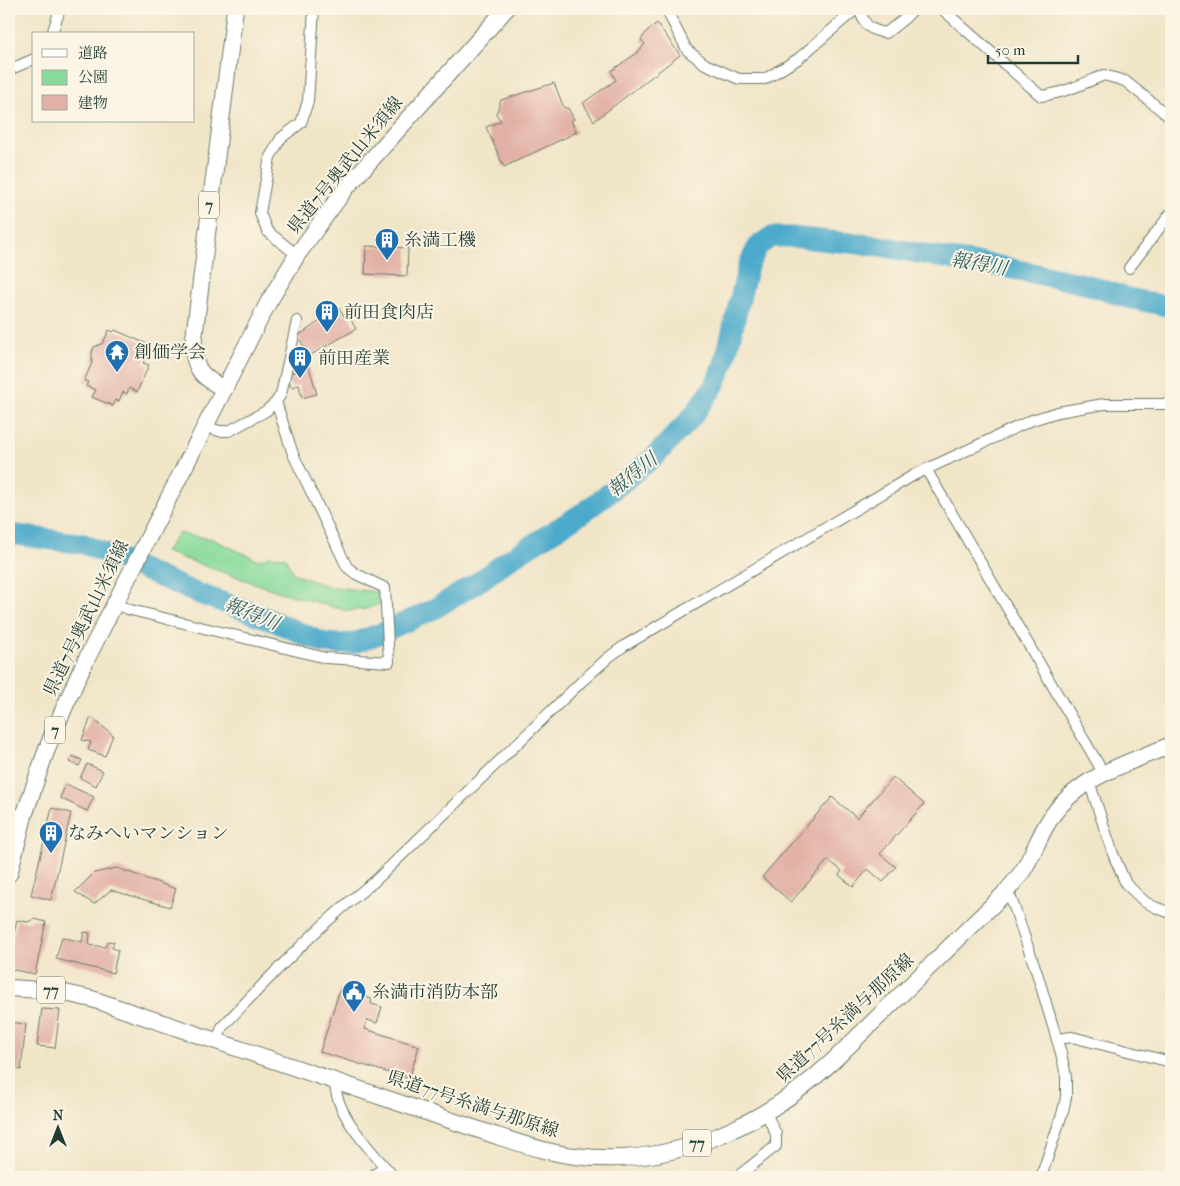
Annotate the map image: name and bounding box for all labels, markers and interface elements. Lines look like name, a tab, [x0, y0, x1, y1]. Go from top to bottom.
legend	[32, 32, 195, 122]
scale bar	[988, 32, 1078, 64]
text: 50 m	[995, 41, 1026, 59]
text: 道路	[78, 44, 108, 62]
text: 公園	[78, 68, 108, 86]
street label: 県道7号奥武山米須線	[284, 92, 407, 238]
text: 建物	[78, 94, 108, 112]
road number: 7	[199, 192, 219, 218]
building icon: 糸満工機	[374, 227, 400, 261]
place label: 糸満工機	[404, 230, 476, 251]
water label: 報得川	[949, 248, 1011, 280]
building icon: 前田食肉店	[314, 299, 340, 333]
place label: 前田食肉店	[344, 302, 434, 323]
temple icon: 創価学会	[104, 339, 130, 373]
place label: 創価学会	[134, 342, 206, 363]
building icon: 前田産業	[287, 345, 313, 379]
place label: 前田産業	[318, 348, 390, 369]
water label: 報得川	[604, 447, 663, 501]
street label: 県道7号奥武山米須線	[40, 537, 133, 700]
water label: 報得川	[221, 593, 284, 636]
road number: 7	[45, 716, 65, 744]
building icon: なみへいマンション	[38, 820, 64, 854]
place label: なみへいマンション	[68, 823, 229, 844]
street label: 県道77号糸満与那原線	[773, 950, 918, 1087]
road number: 77	[37, 976, 65, 1004]
public building icon: 糸満市消防本部	[341, 979, 367, 1013]
place label: 糸満市消防本部	[372, 982, 498, 1003]
street label: 県道77号糸満与那原線	[384, 1067, 561, 1142]
north arrow	[32, 1104, 82, 1154]
text: N	[53, 1107, 64, 1124]
road number: 77	[683, 1130, 711, 1156]

